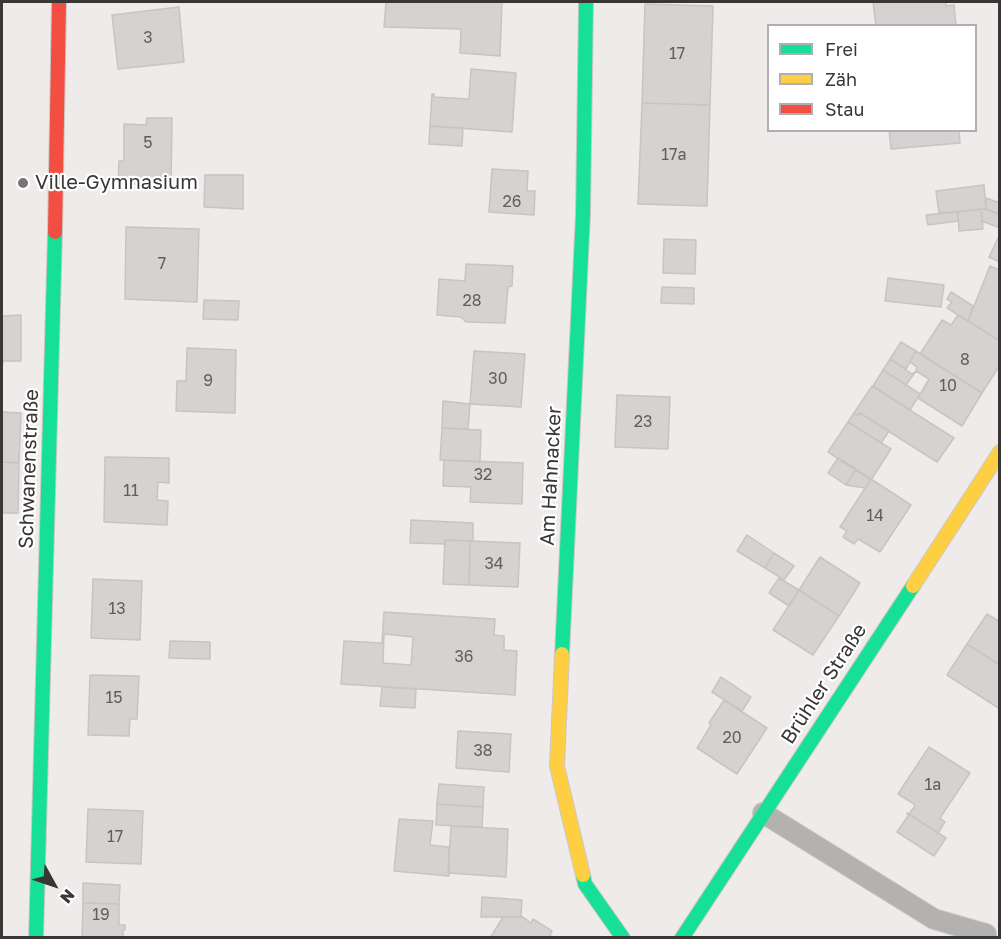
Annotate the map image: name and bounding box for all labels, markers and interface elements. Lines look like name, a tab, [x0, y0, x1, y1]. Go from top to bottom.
legend	[767, 24, 977, 132]
house number: 3	[143, 28, 153, 48]
text: Frei	[825, 38, 858, 60]
house number: 17	[669, 44, 685, 64]
text: Zäh	[825, 68, 857, 90]
text: Stau	[825, 98, 864, 120]
house number: 5	[143, 133, 153, 153]
house number: 17a	[661, 145, 687, 165]
place label: Ville-Gymnasium	[35, 171, 198, 195]
marker: Ville-Gymnasium	[16, 176, 30, 190]
house number: 26	[503, 192, 521, 212]
house number: 7	[158, 254, 166, 274]
house number: 28	[462, 291, 482, 311]
house number: 8	[960, 350, 970, 370]
house number: 30	[488, 369, 508, 389]
house number: 9	[203, 371, 213, 391]
house number: 10	[939, 376, 957, 396]
street label: Schwanenstraße	[14, 389, 44, 549]
street label: Am Hahnacker	[535, 406, 567, 546]
house number: 23	[634, 412, 652, 432]
house number: 32	[474, 465, 492, 485]
house number: 11	[123, 481, 139, 501]
house number: 14	[866, 506, 884, 526]
house number: 34	[484, 554, 504, 574]
house number: 13	[108, 599, 126, 619]
street label: Brühler Straße	[776, 619, 872, 749]
house number: 36	[454, 647, 474, 667]
house number: 15	[105, 688, 123, 708]
house number: 20	[722, 728, 742, 748]
house number: 38	[473, 741, 493, 761]
house number: 1a	[925, 775, 941, 795]
house number: 17	[107, 827, 123, 847]
north arrow	[24, 855, 84, 915]
text: N	[56, 885, 79, 908]
house number: 19	[92, 905, 110, 925]

